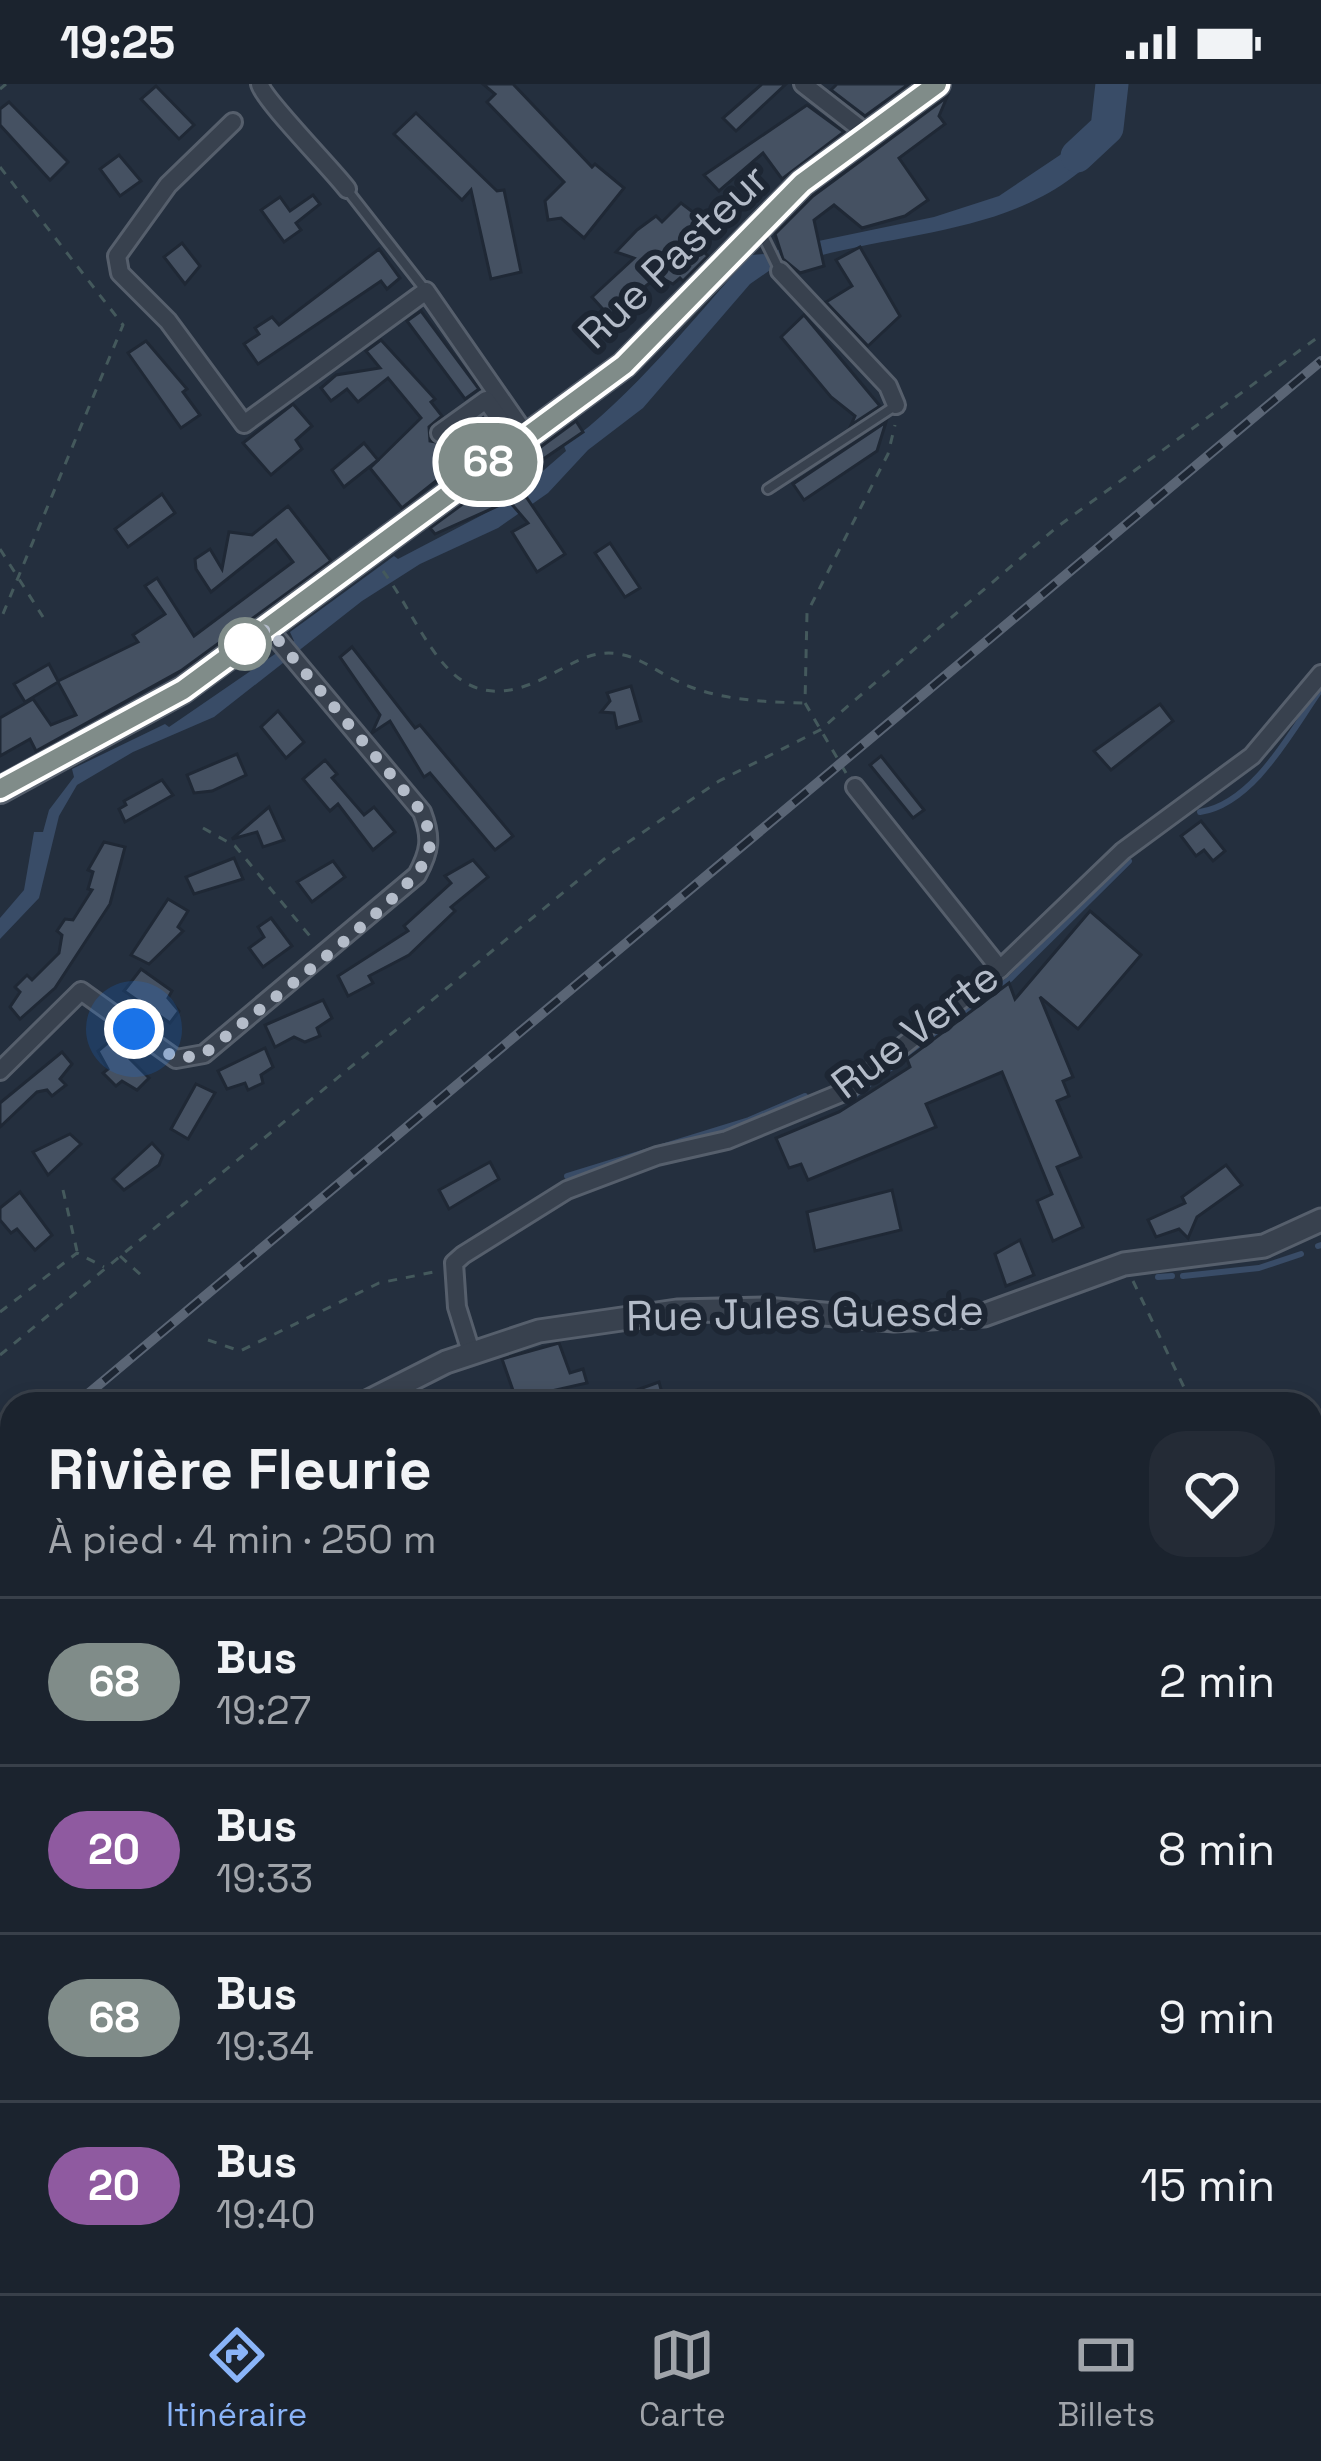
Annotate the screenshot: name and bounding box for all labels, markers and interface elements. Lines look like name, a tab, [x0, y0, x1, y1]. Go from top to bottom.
text: 19:25	[60, 14, 175, 71]
street label: Rue Pasteur	[567, 152, 779, 360]
line badge: 68	[434, 423, 542, 501]
text: 68	[462, 435, 514, 488]
unlabelled marker	[220, 619, 270, 669]
street label: Rue Verte	[821, 950, 1009, 1110]
your location	[104, 999, 164, 1059]
street label: Rue Jules Guesde	[626, 1283, 984, 1343]
button: heart	[1149, 1431, 1275, 1557]
text: Rivière Fleurie	[48, 1433, 432, 1506]
text: À pied · 4 min · 250 m	[48, 1515, 436, 1564]
text: Bus	[216, 1629, 297, 1686]
text: 2 min	[1159, 1653, 1275, 1710]
text: 68	[88, 1655, 140, 1708]
text: 19:27	[216, 1686, 311, 1735]
text: Bus	[216, 1797, 297, 1854]
text: 8 min	[1158, 1821, 1275, 1878]
text: 20	[88, 1823, 140, 1876]
text: 19:33	[216, 1854, 313, 1903]
text: Bus	[216, 1965, 297, 2022]
text: 9 min	[1159, 1989, 1275, 2046]
text: 68	[88, 1991, 140, 2044]
text: 19:34	[216, 2022, 314, 2071]
text: Bus	[216, 2133, 297, 2190]
text: 15 min	[1140, 2157, 1275, 2214]
text: 20	[88, 2159, 140, 2212]
text: 19:40	[216, 2190, 315, 2239]
tab: Itinéraire	[166, 2322, 307, 2436]
tab: Carte	[639, 2322, 726, 2436]
tab: Billets	[1058, 2322, 1155, 2436]

